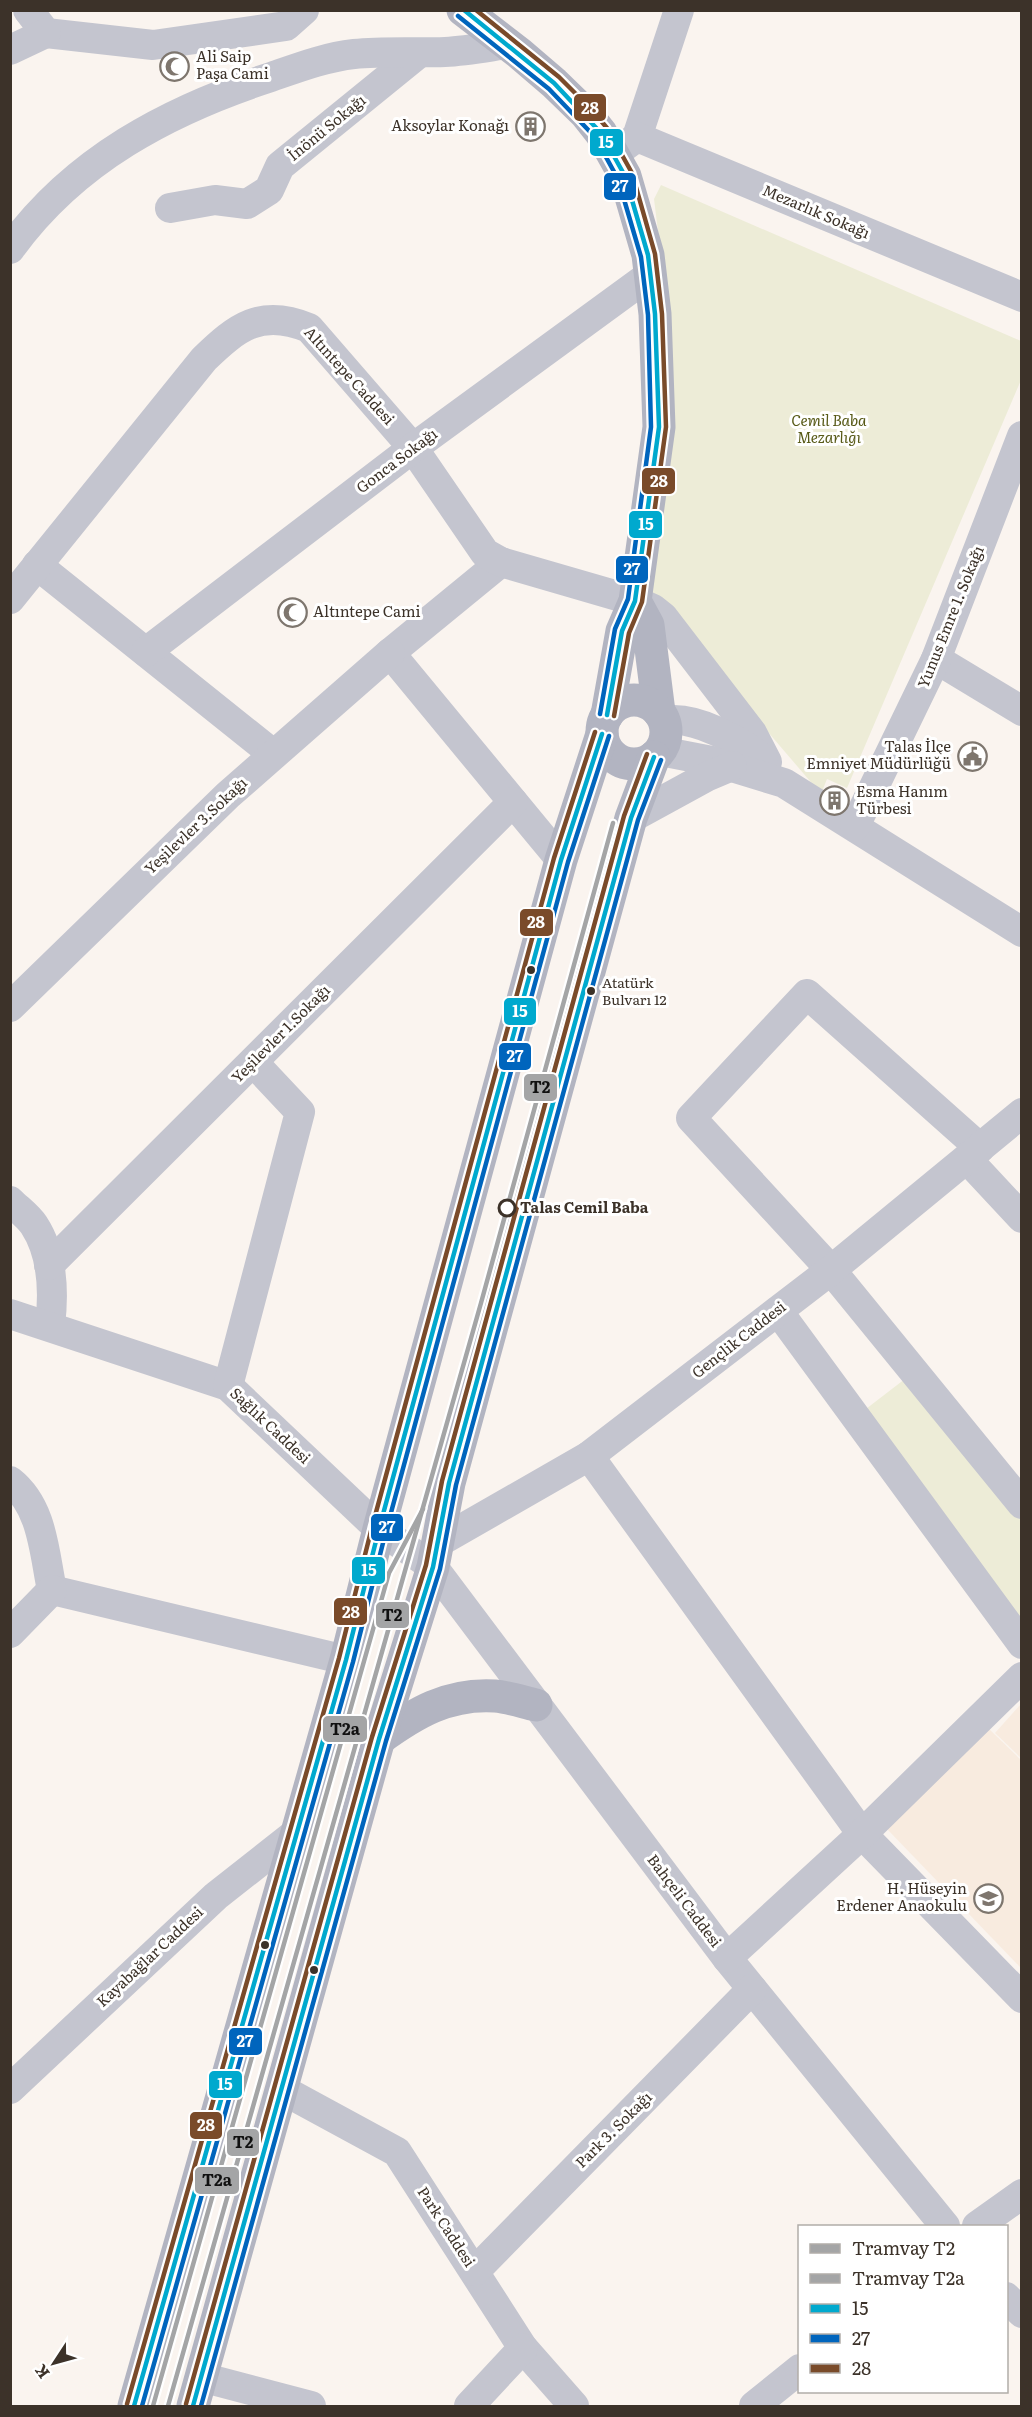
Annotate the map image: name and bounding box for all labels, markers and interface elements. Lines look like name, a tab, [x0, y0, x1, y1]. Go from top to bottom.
place label: Ali Saip Paşa Cami	[196, 44, 269, 84]
mosque icon: Ali Saip Paşa Cami	[159, 50, 191, 82]
street label: İnönü Sokağı	[282, 88, 370, 166]
line badge: 28	[573, 93, 607, 122]
text: 28	[581, 95, 600, 119]
building icon: Aksoylar Konağı	[514, 110, 546, 142]
place label: Aksoylar Konağı	[391, 113, 509, 136]
line badge: 15	[589, 128, 624, 157]
text: 15	[598, 129, 614, 153]
line badge: 27	[603, 172, 637, 201]
text: 27	[611, 173, 629, 197]
street label: Mezarlık Sokağı	[759, 178, 874, 244]
street label: Altıntepe Caddesi	[300, 321, 401, 429]
park label: Cemil Baba Mezarlığı	[791, 408, 867, 448]
street label: Gonca Sokağı	[351, 422, 442, 498]
line badge: 28	[641, 467, 676, 495]
text: 28	[650, 468, 669, 492]
line badge: 15	[628, 510, 663, 539]
text: 15	[638, 511, 654, 535]
street label: Yunus Emre 1. Sokağı	[911, 542, 989, 691]
line badge: 27	[615, 555, 649, 584]
text: 27	[623, 556, 641, 580]
mosque icon: Altıntepe Cami	[276, 596, 308, 628]
place label: Altıntepe Cami	[313, 599, 421, 622]
place label: Talas İlçe Emniyet Müdürlüğü	[806, 734, 951, 774]
public building icon: Talas İlçe Emniyet Müdürlüğü	[956, 740, 988, 772]
street label: Yeşilevler 3.Sokağı	[138, 771, 252, 879]
place label: Esma Hanım Türbesi	[856, 779, 948, 819]
building icon: Esma Hanım Türbesi	[819, 785, 851, 817]
line badge: 28	[519, 908, 554, 937]
text: 28	[527, 909, 546, 933]
unlabelled marker	[525, 964, 537, 976]
place label: Atatürk Bulvarı 12	[602, 972, 667, 1009]
street label: Yeşilevler 1.Sokağı	[225, 978, 335, 1088]
marker: Atatürk Bulvarı 12	[585, 985, 597, 997]
line badge: 15	[503, 997, 537, 1026]
text: 15	[512, 998, 528, 1022]
line badge: 27	[498, 1042, 532, 1071]
text: 27	[506, 1043, 524, 1067]
line badge: T2	[523, 1073, 558, 1102]
text: T2	[530, 1074, 551, 1098]
place label: Talas Cemil Baba	[520, 1195, 649, 1218]
marker: Talas Cemil Baba	[498, 1199, 516, 1217]
street label: Gençlik Caddesi	[686, 1295, 790, 1383]
street label: Sağlık Caddesi	[226, 1381, 317, 1468]
line badge: 27	[370, 1513, 404, 1542]
text: 27	[378, 1514, 396, 1538]
line badge: 15	[351, 1556, 386, 1585]
text: 15	[361, 1557, 377, 1581]
line badge: 28	[333, 1597, 368, 1626]
text: 28	[342, 1599, 361, 1623]
line badge: T2	[375, 1601, 410, 1629]
text: T2	[382, 1602, 403, 1626]
line badge: T2a	[322, 1715, 368, 1743]
text: T2a	[330, 1716, 361, 1740]
street label: Bahçeli Caddesi	[642, 1849, 728, 1952]
place label: H. Hüseyin Erdener Anaokulu	[836, 1876, 967, 1916]
school or university icon: H. Hüseyin Erdener Anaokulu	[972, 1882, 1004, 1914]
street label: Kayabağlar Caddesi	[90, 1900, 208, 2012]
unlabelled marker	[259, 1939, 271, 1951]
unlabelled marker	[308, 1964, 320, 1976]
line badge: 27	[228, 2027, 263, 2056]
text: 27	[236, 2028, 254, 2052]
line badge: 15	[208, 2070, 243, 2099]
text: 15	[217, 2071, 233, 2095]
street label: Park 3. Sokağı	[569, 2085, 656, 2172]
line badge: 28	[189, 2111, 223, 2140]
text: 28	[197, 2112, 216, 2136]
line badge: T2	[226, 2128, 260, 2157]
text: T2	[233, 2129, 254, 2153]
line badge: T2a	[194, 2166, 240, 2195]
text: T2a	[202, 2167, 233, 2191]
street label: Park Caddesi	[413, 2181, 482, 2271]
legend	[798, 2225, 1008, 2393]
text: Tramvay T2	[852, 2234, 955, 2261]
text: Tramvay T2a	[852, 2264, 965, 2291]
text: 15	[852, 2294, 868, 2321]
text: 27	[852, 2324, 870, 2351]
north arrow	[24, 2333, 84, 2393]
text: 28	[852, 2354, 871, 2381]
text: K	[27, 2360, 54, 2385]

